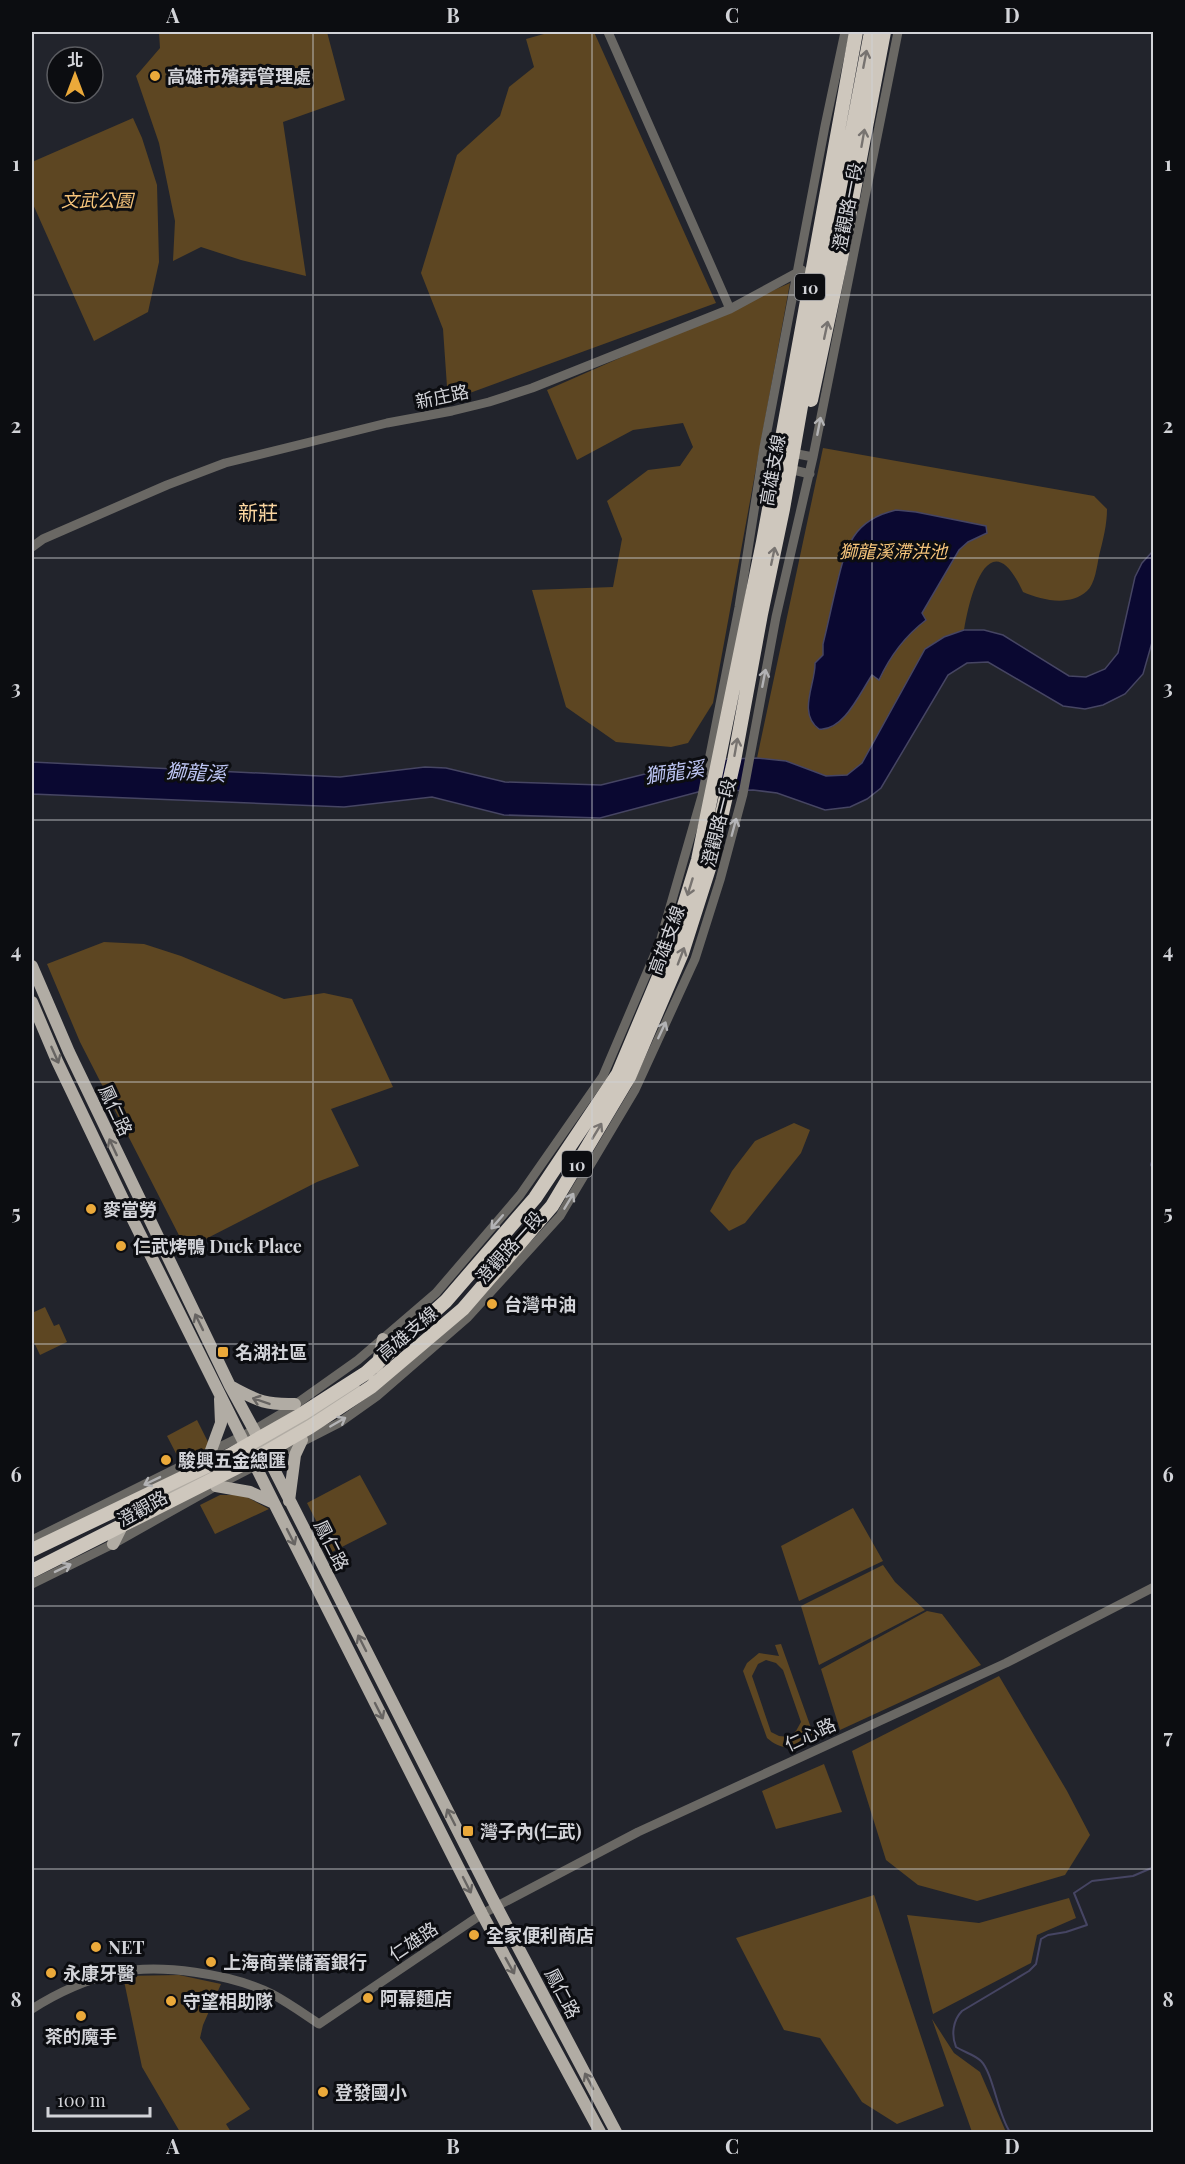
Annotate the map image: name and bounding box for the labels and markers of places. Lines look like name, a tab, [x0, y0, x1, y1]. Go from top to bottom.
place label: 高雄市殯葬管理處	[167, 64, 311, 88]
marker: 高雄市殯葬管理處	[148, 69, 162, 83]
place label: 麥當勞	[103, 1197, 157, 1221]
marker: 麥當勞	[84, 1202, 98, 1216]
place label: 仁武烤鴨 Duck Place	[133, 1234, 302, 1258]
marker: 仁武烤鴨 Duck Place	[114, 1239, 128, 1253]
place label: 台灣中油	[504, 1292, 576, 1316]
marker: 台灣中油	[485, 1297, 499, 1311]
place label: 名湖社區	[235, 1340, 307, 1364]
marker: 名湖社區	[216, 1345, 230, 1359]
place label: 駿興五金總匯	[178, 1448, 286, 1472]
marker: 駿興五金總匯	[159, 1453, 173, 1467]
place label: 灣子內(仁武)	[480, 1819, 582, 1843]
marker: 灣子內(仁武)	[461, 1824, 475, 1838]
place label: 全家便利商店	[486, 1923, 594, 1947]
marker: 全家便利商店	[467, 1928, 481, 1942]
place label: NET	[108, 1935, 144, 1959]
marker: NET	[89, 1940, 103, 1954]
place label: 上海商業儲蓄銀行	[223, 1950, 367, 1974]
marker: 上海商業儲蓄銀行	[204, 1955, 218, 1969]
place label: 永康牙醫	[63, 1961, 135, 1985]
marker: 永康牙醫	[44, 1966, 58, 1980]
place label: 阿幕麵店	[380, 1986, 452, 2010]
place label: 守望相助隊	[183, 1989, 273, 2013]
marker: 阿幕麵店	[361, 1991, 375, 2005]
marker: 守望相助隊	[164, 1994, 178, 2008]
marker: 茶的魔手	[74, 2009, 88, 2023]
place label: 茶的魔手	[45, 2024, 117, 2048]
place label: 登發國小	[335, 2080, 407, 2104]
marker: 登發國小	[316, 2085, 330, 2099]

